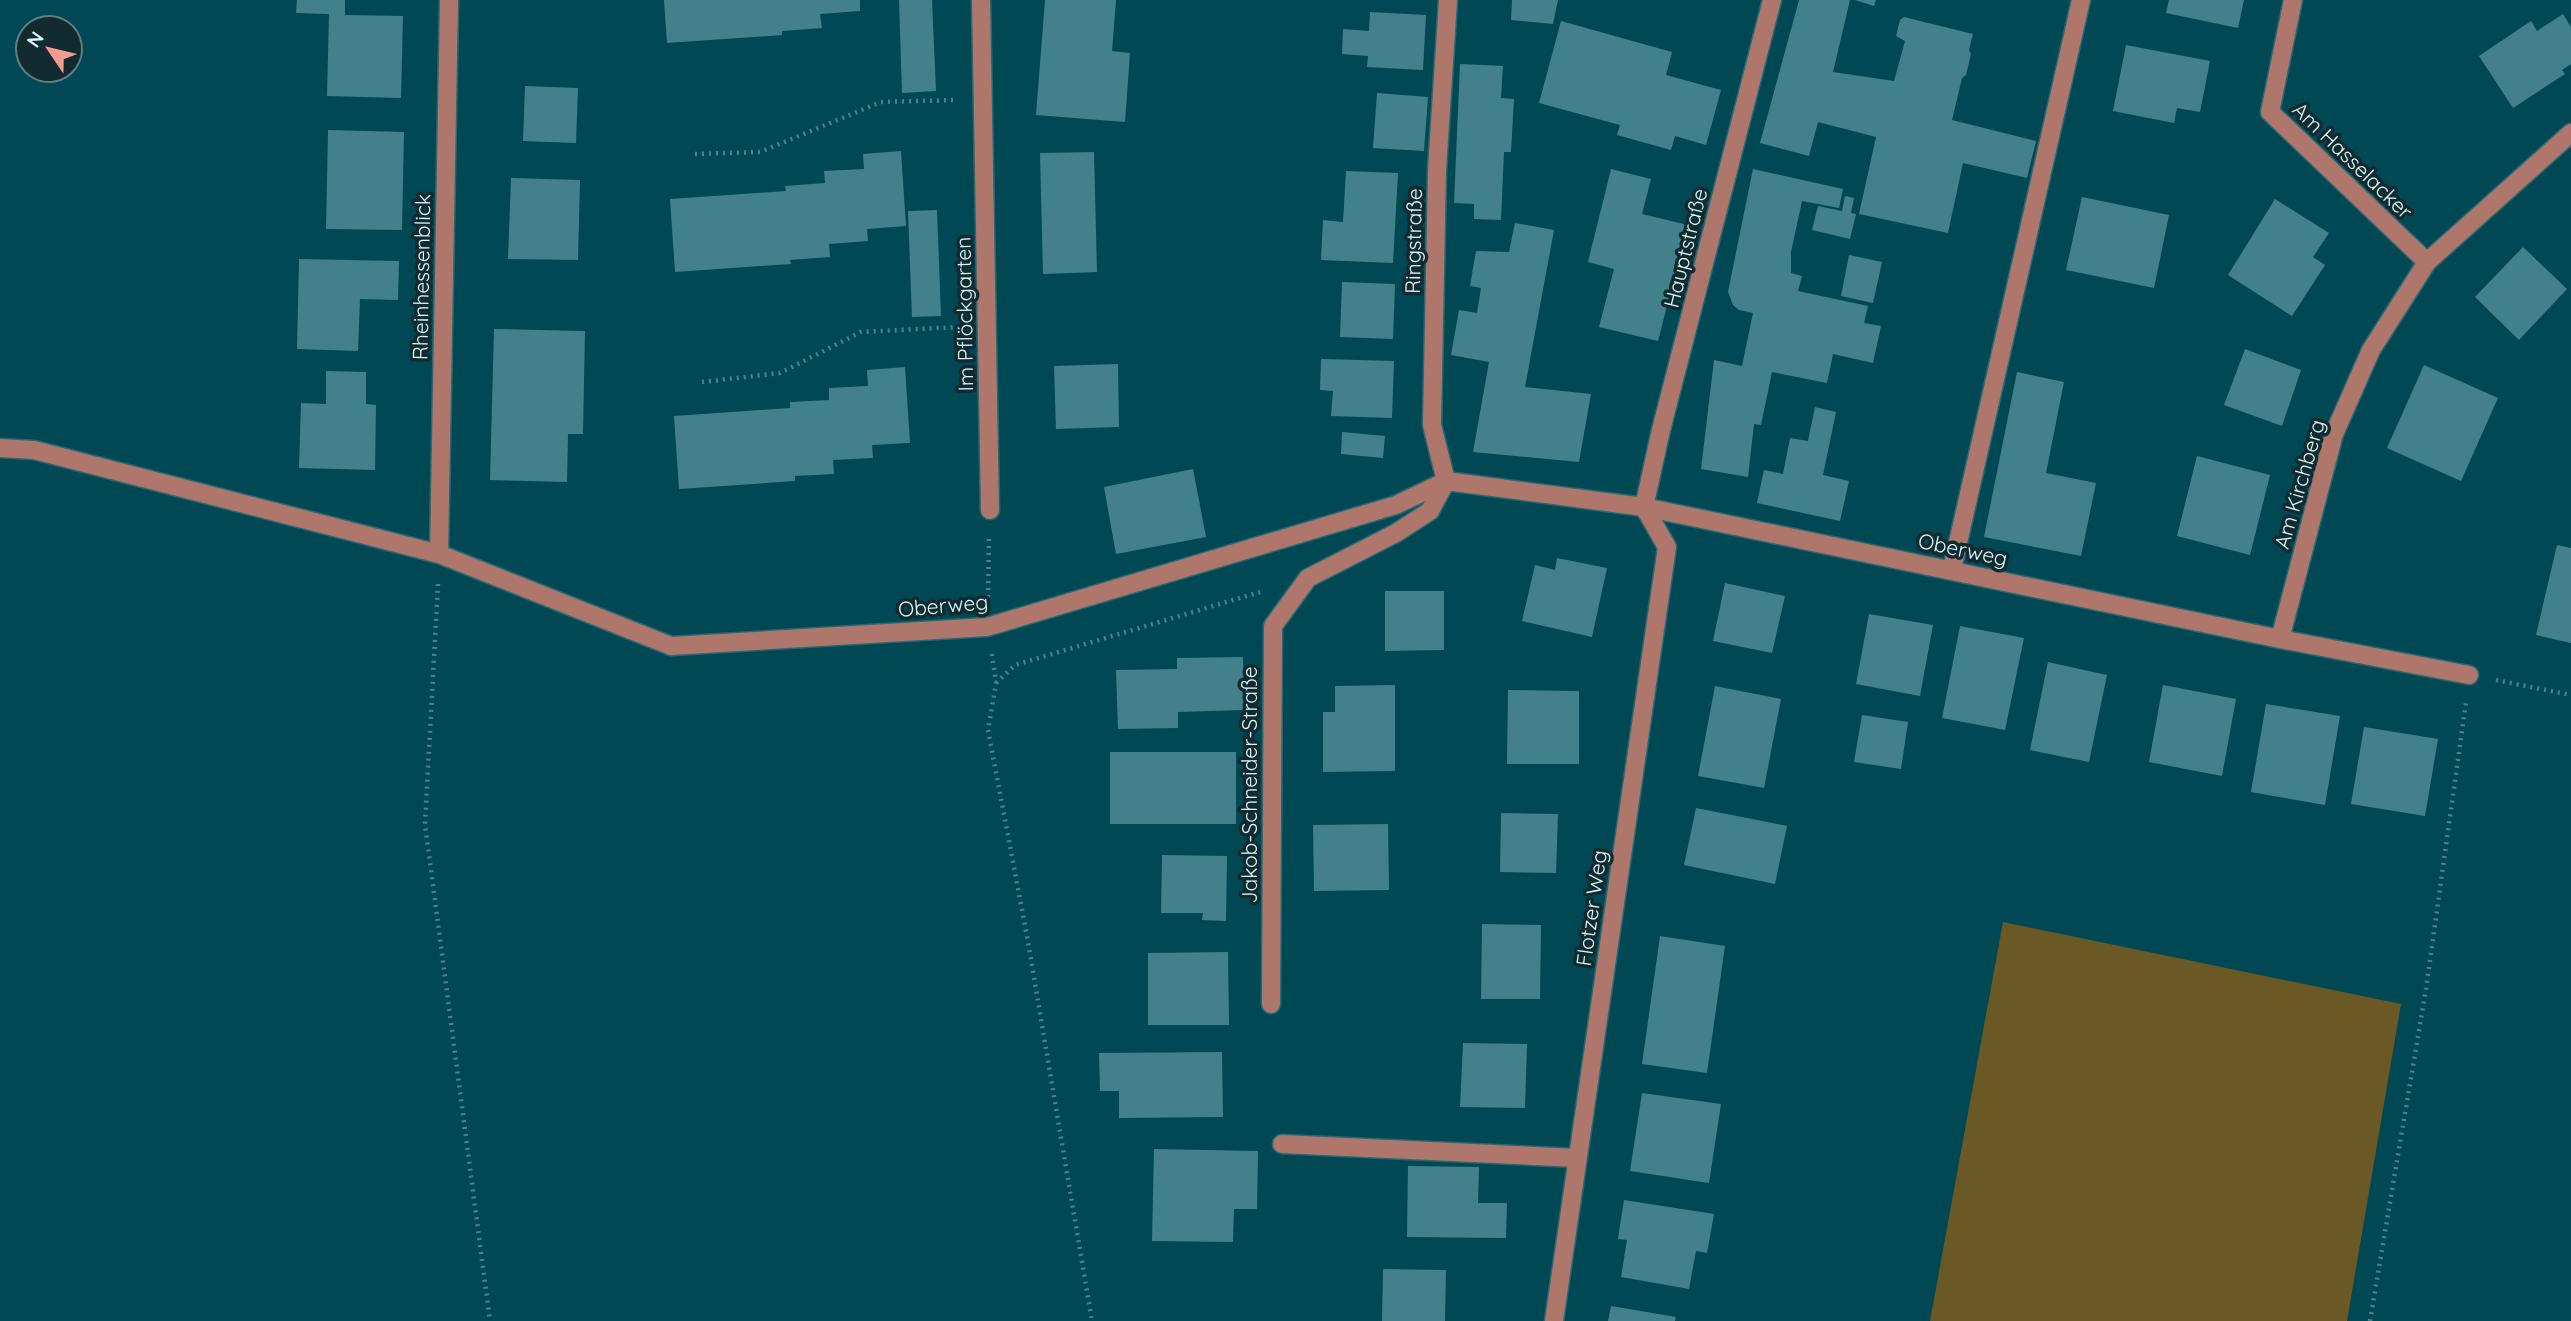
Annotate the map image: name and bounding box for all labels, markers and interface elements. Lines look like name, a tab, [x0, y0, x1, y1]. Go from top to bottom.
north arrow	[14, 14, 84, 84]
text: N	[21, 27, 49, 52]
street label: Am Hasselacker	[2287, 96, 2419, 224]
street label: Hauptstraße	[1658, 186, 1712, 310]
street label: Ringstraße	[1399, 188, 1427, 294]
street label: Rheinhessenblick	[407, 194, 435, 360]
street label: Im Pflöckgarten	[950, 236, 978, 392]
street label: Am Kirchberg	[2268, 416, 2330, 552]
street label: Oberweg	[1916, 527, 2010, 571]
street label: Oberweg	[897, 588, 989, 622]
street label: Jakob-Schneider-Straße	[1236, 666, 1262, 904]
street label: Flotzer Weg	[1570, 848, 1612, 968]

